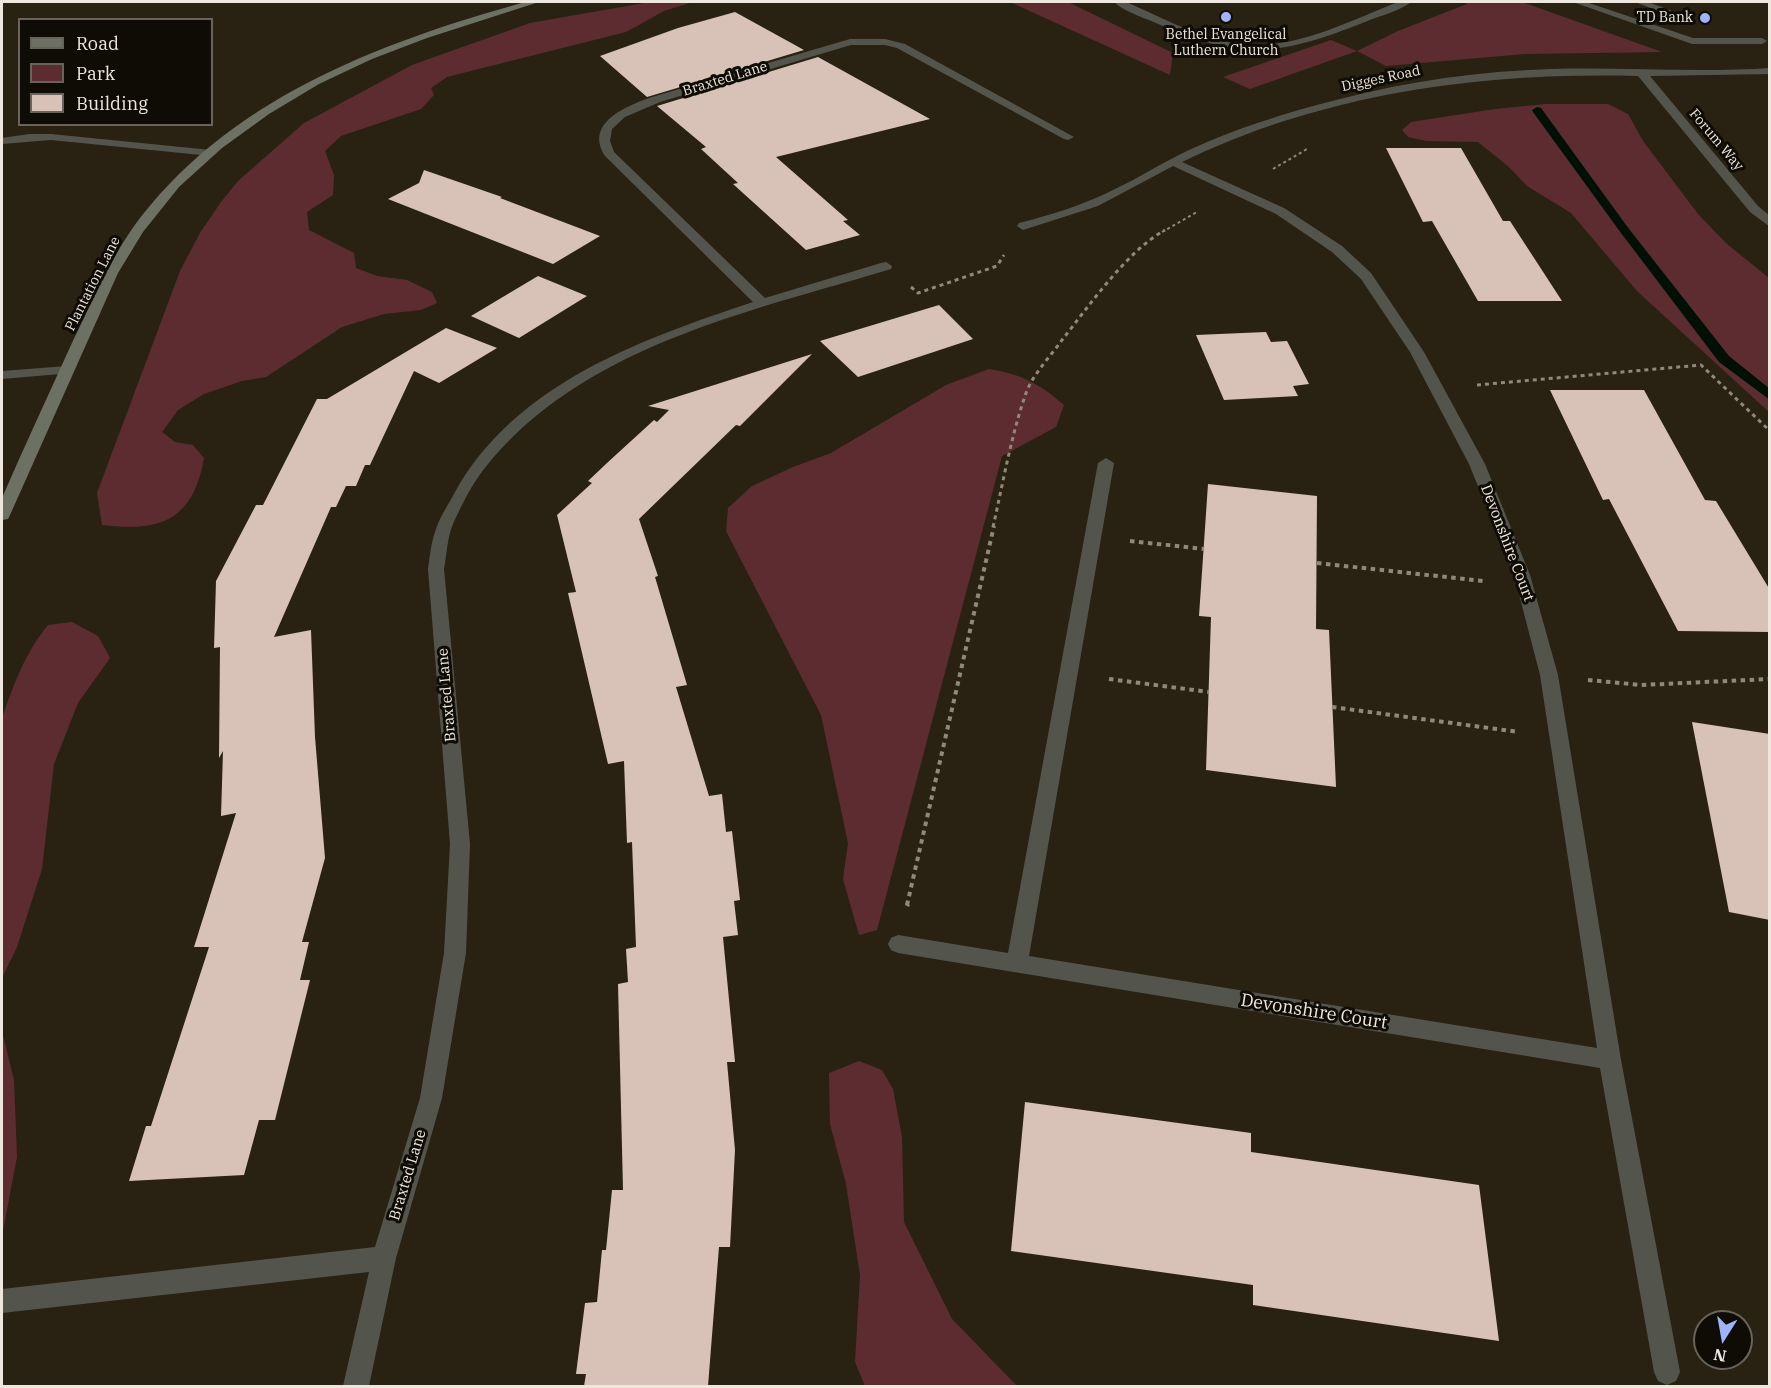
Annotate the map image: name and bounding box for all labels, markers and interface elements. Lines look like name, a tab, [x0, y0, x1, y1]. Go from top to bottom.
marker: Bethel Evangelical Luthern Church	[1219, 10, 1233, 24]
place label: TD Bank	[1637, 10, 1693, 26]
marker: TD Bank	[1698, 11, 1712, 25]
legend	[18, 18, 213, 126]
place label: Bethel Evangelical Luthern Church	[1166, 27, 1286, 60]
text: Road	[76, 32, 119, 55]
street label: Braxted Lane	[681, 58, 769, 100]
text: Park	[76, 62, 115, 85]
street label: Digges Road	[1340, 62, 1422, 96]
text: Building	[76, 92, 148, 115]
street label: Forum Way	[1685, 106, 1747, 174]
street label: Plantation Lane	[62, 234, 124, 334]
street label: Devonshire Court	[1476, 482, 1538, 604]
street label: Braxted Lane	[434, 647, 460, 743]
street label: Devonshire Court	[1239, 990, 1389, 1034]
street label: Braxted Lane	[386, 1127, 430, 1223]
north arrow	[1693, 1310, 1753, 1370]
text: N	[1712, 1345, 1728, 1367]

